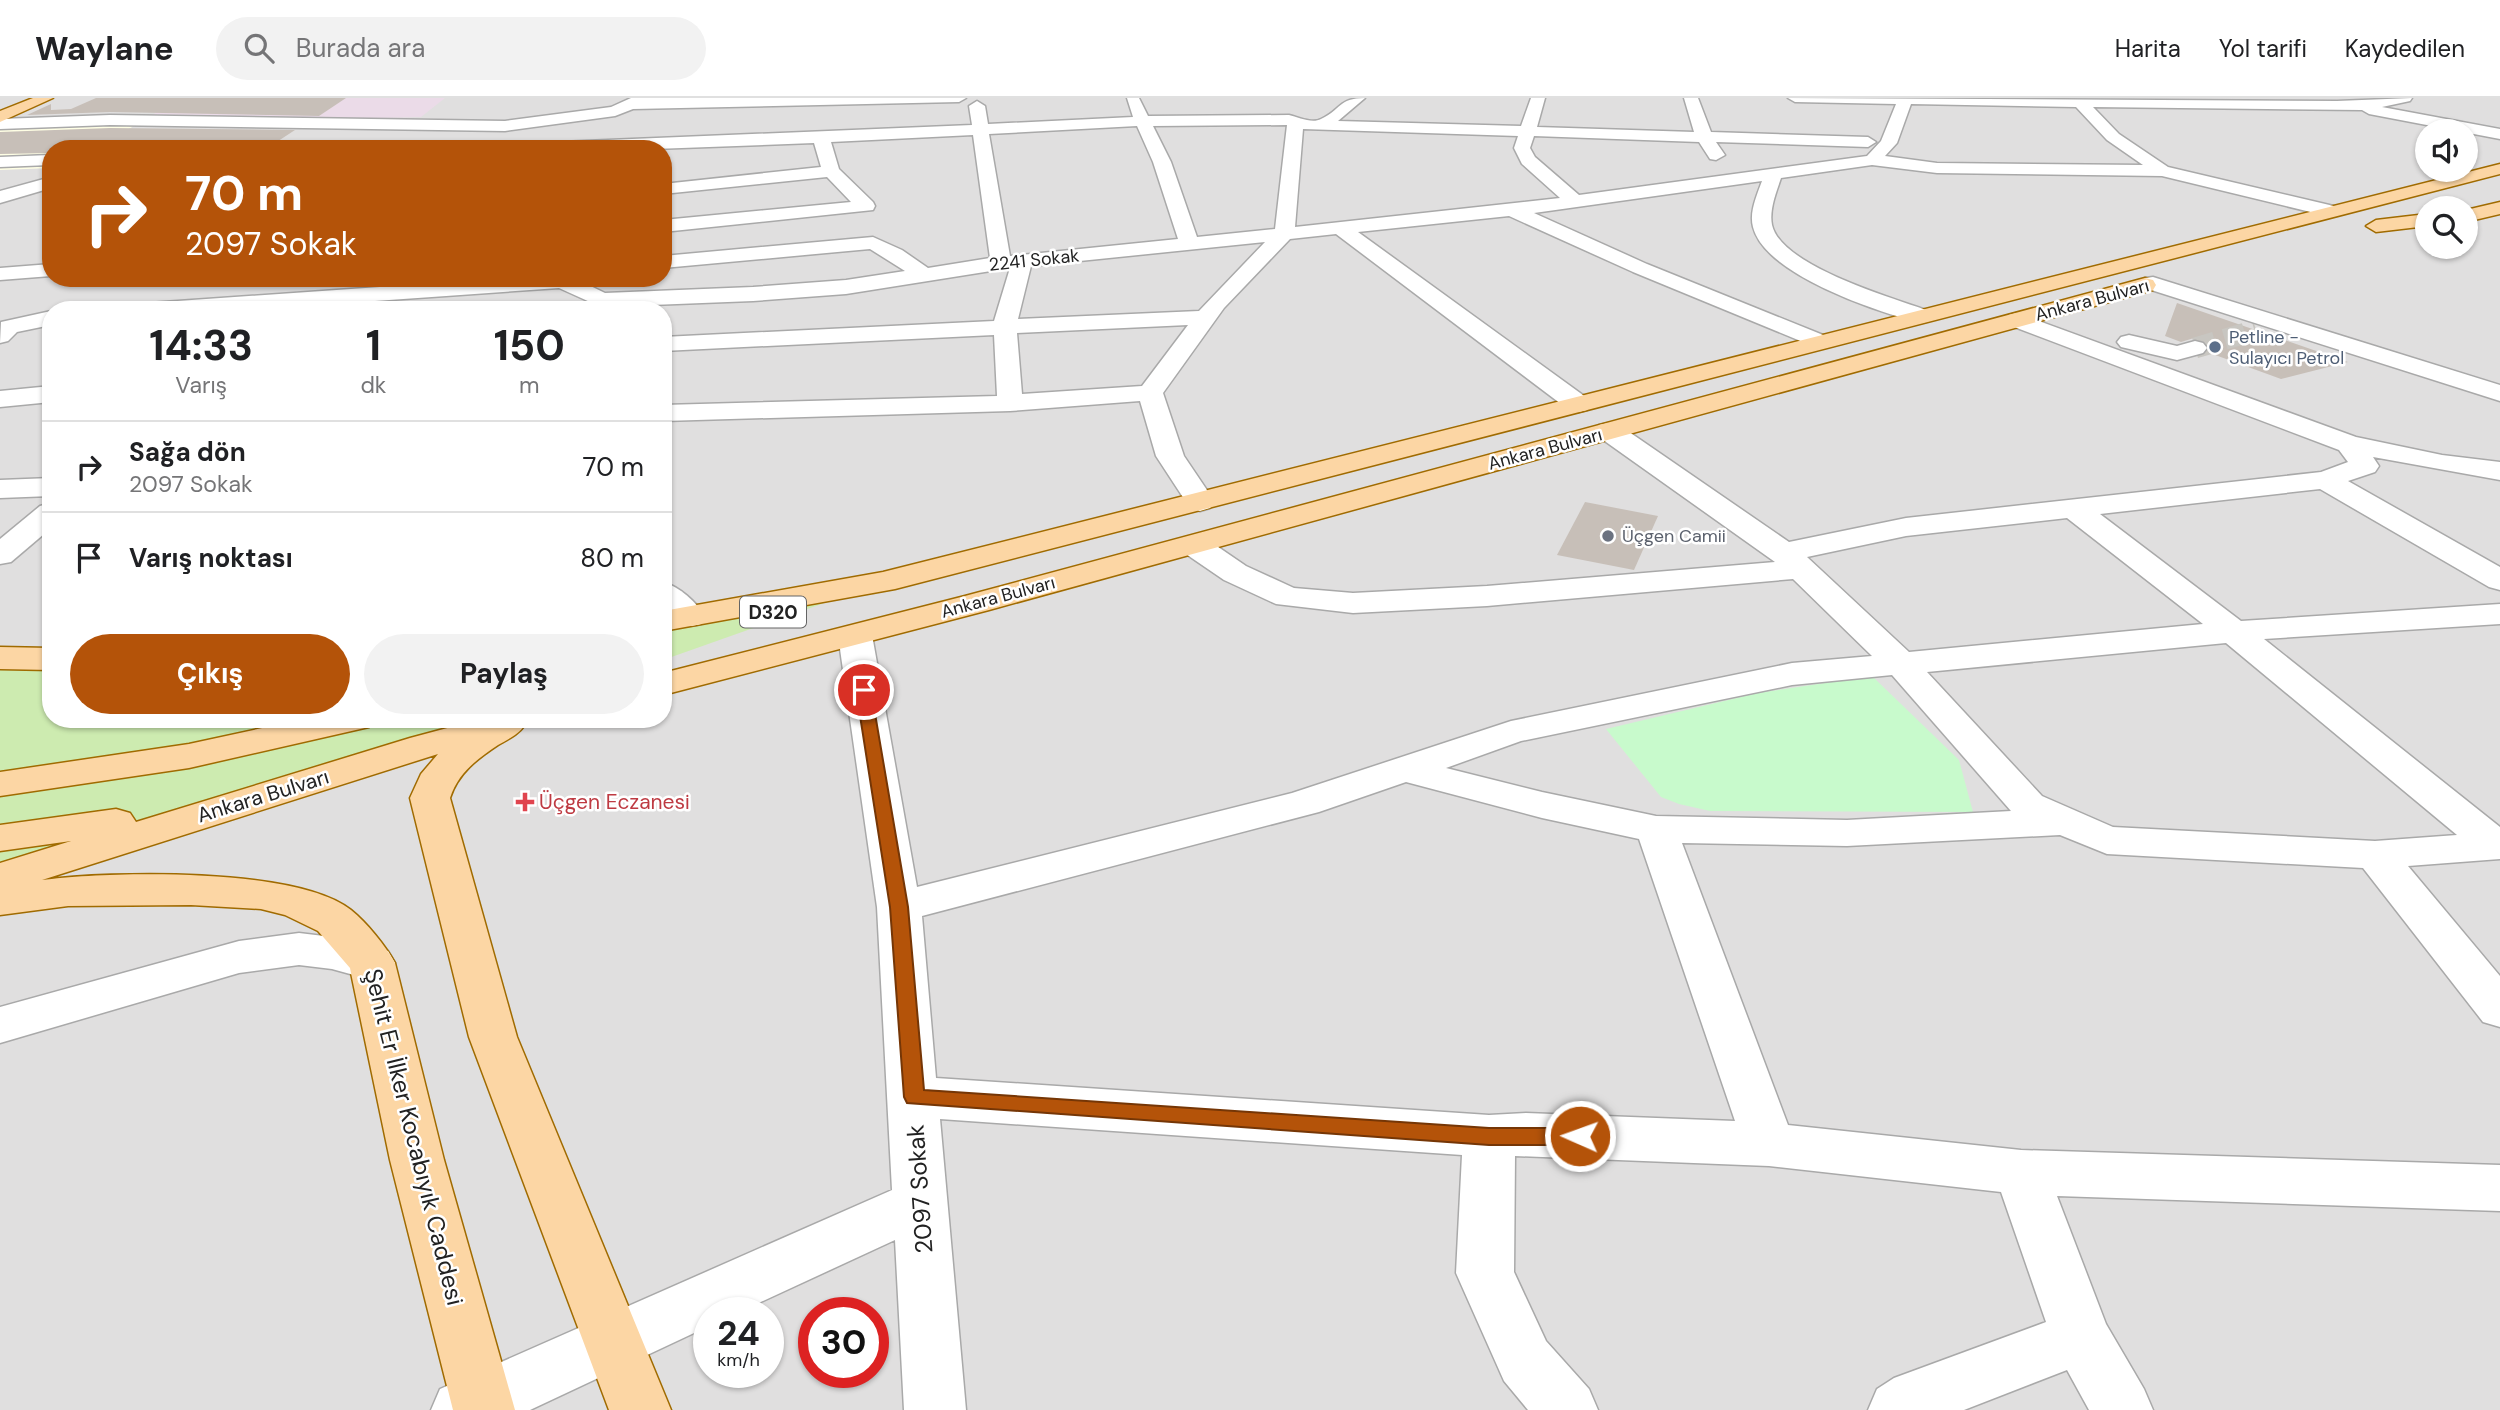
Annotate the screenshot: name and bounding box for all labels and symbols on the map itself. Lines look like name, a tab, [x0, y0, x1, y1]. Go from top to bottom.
street label: 2241 Sokak	[988, 243, 1080, 277]
street label: Ankara Bulvarı	[2032, 273, 2152, 327]
place label: Petline - Sulayıcı Petrol	[2229, 325, 2344, 370]
marker: Petline - Sulayıcı Petrol	[2207, 339, 2223, 355]
street label: Ankara Bulvarı	[1485, 422, 1605, 476]
place label: Üçgen Camii	[1622, 524, 1726, 548]
marker: Üçgen Camii	[1600, 528, 1616, 544]
street label: Ankara Bulvarı	[938, 570, 1058, 624]
road number: D320	[740, 597, 806, 628]
pin	[834, 660, 894, 720]
street label: Ankara Bulvarı	[194, 763, 332, 829]
place label: Üçgen Eczanesi	[539, 788, 690, 816]
marker: Üçgen Eczanesi	[517, 794, 533, 810]
street label: Şehit Er İlker Kocabıyık Caddesi	[358, 965, 471, 1308]
position arrow	[1543, 1099, 1617, 1173]
street label: 2097 Sokak	[900, 1124, 939, 1254]
speed limit sign: 30	[798, 1297, 889, 1388]

